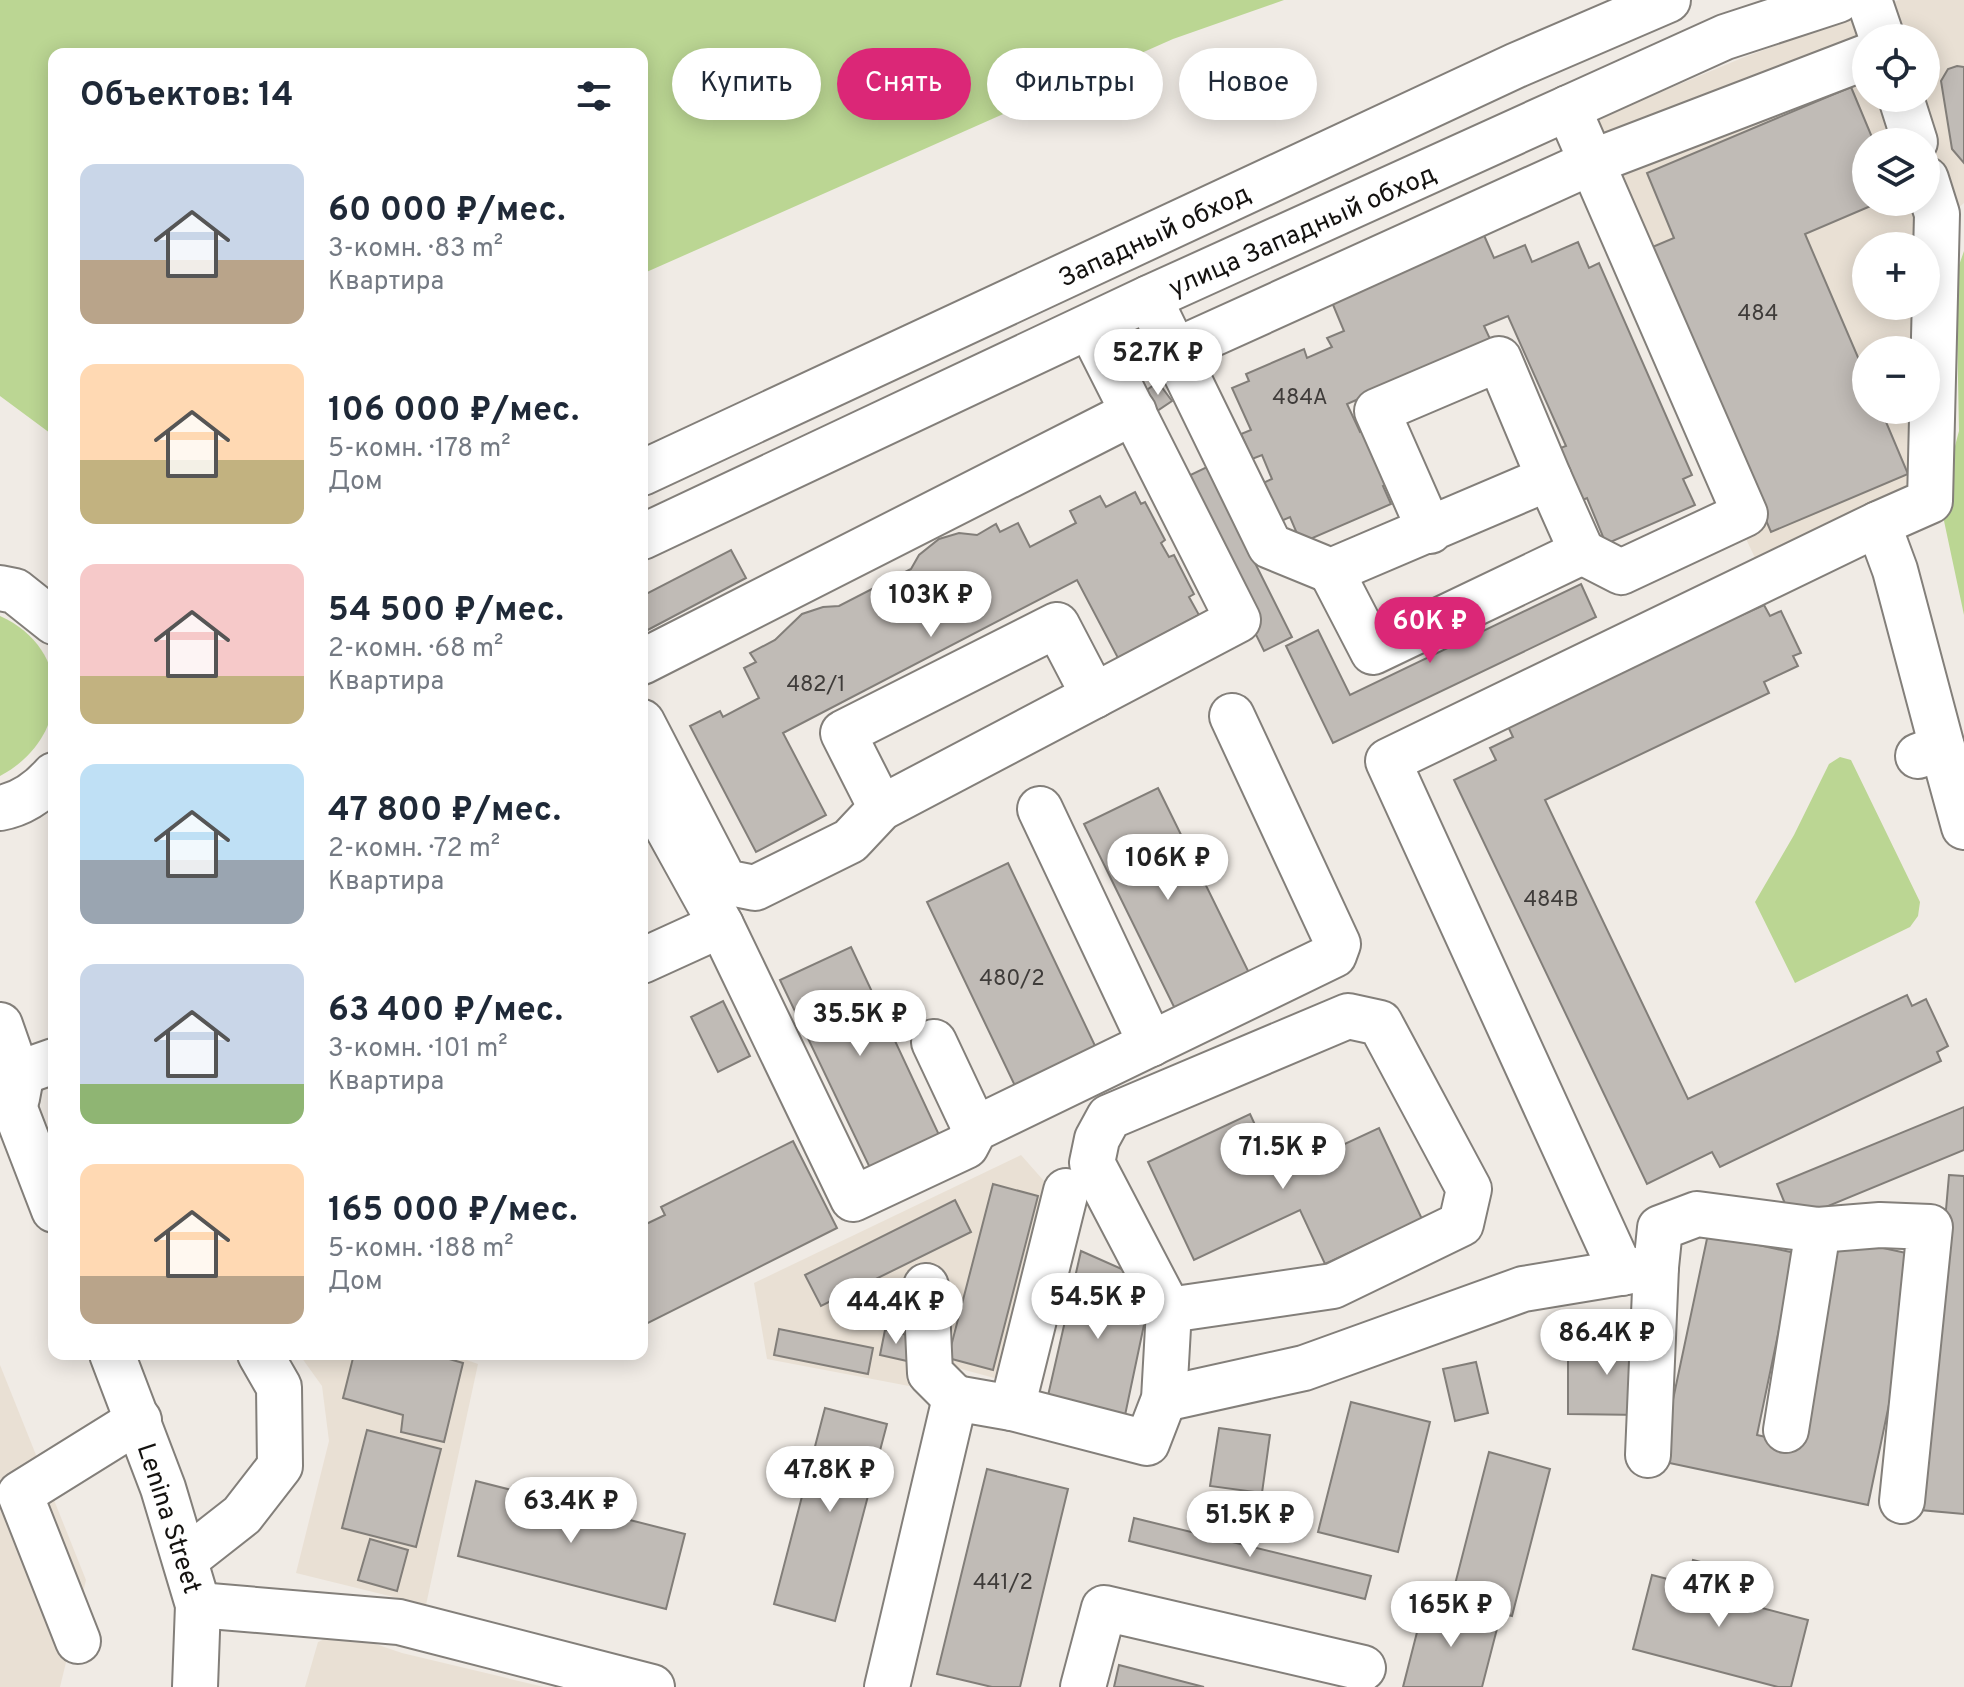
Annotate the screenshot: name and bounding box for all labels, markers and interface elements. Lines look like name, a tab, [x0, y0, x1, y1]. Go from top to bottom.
map controls	[1852, 24, 1940, 424]
button: locate	[1852, 24, 1940, 112]
chip: Купить	[672, 48, 821, 120]
chip: Снять	[837, 48, 971, 120]
chip: Фильтры	[987, 48, 1163, 120]
chip: Новое	[1179, 48, 1317, 120]
icon: filters	[572, 74, 616, 118]
text: Объектов: 14	[80, 75, 294, 118]
button: layers	[1852, 128, 1940, 216]
street label: улица Западный обход	[1164, 158, 1442, 306]
street label: Западный обход	[1054, 178, 1256, 296]
text: 60 000 ₽/мес.	[328, 190, 566, 233]
icon: home	[144, 196, 240, 292]
button: +	[1852, 232, 1940, 320]
text: 3-комн. · 83 m²	[328, 233, 503, 266]
text: Квартира	[328, 266, 444, 299]
house number: 484	[1738, 301, 1778, 328]
pin: 52.7K ₽	[1084, 329, 1232, 397]
button: −	[1852, 336, 1940, 424]
text: 52.7K ₽	[1112, 338, 1204, 371]
house number: 484А	[1272, 385, 1328, 412]
text: 106 000 ₽/мес.	[328, 390, 579, 433]
icon: home	[144, 396, 240, 492]
text: 5-комн. · 178 m²	[328, 433, 511, 466]
text: Дом	[328, 466, 383, 499]
pin: 103K ₽	[866, 571, 996, 639]
text: 103K ₽	[889, 580, 973, 613]
text: 54 500 ₽/мес.	[328, 590, 564, 633]
icon: home	[144, 596, 240, 692]
pin: 60K ₽	[1374, 597, 1486, 665]
text: 60K ₽	[1392, 606, 1468, 639]
text: 2-комн. · 68 m²	[328, 633, 504, 666]
text: Квартира	[328, 666, 444, 699]
house number: 482/1	[786, 672, 846, 699]
text: 47 800 ₽/мес.	[328, 790, 561, 833]
icon: home	[144, 796, 240, 892]
text: 2-комн. · 72 m²	[328, 833, 500, 866]
pin: 106K ₽	[1103, 834, 1233, 902]
text: 106K ₽	[1125, 843, 1211, 876]
text: Квартира	[328, 866, 444, 899]
house number: 484В	[1523, 887, 1579, 914]
house number: 480/2	[979, 966, 1045, 993]
text: 63 400 ₽/мес.	[328, 990, 563, 1033]
pin: 35.5K ₽	[786, 990, 934, 1058]
icon: home	[144, 996, 240, 1092]
text: 35.5K ₽	[812, 999, 908, 1032]
text: 3-комн. · 101 m²	[328, 1033, 508, 1066]
text: Квартира	[328, 1066, 444, 1099]
pin: 71.5K ₽	[1209, 1123, 1357, 1191]
text: 71.5K ₽	[1238, 1132, 1328, 1165]
text: 165 000 ₽/мес.	[328, 1190, 578, 1233]
icon: home	[144, 1196, 240, 1292]
text: 5-комн. · 188 m²	[328, 1233, 514, 1266]
text: Дом	[328, 1266, 383, 1299]
pin: 54.5K ₽	[1024, 1273, 1172, 1341]
pin: 44.4K ₽	[822, 1278, 970, 1346]
text: 54.5K ₽	[1049, 1282, 1147, 1315]
text: 44.4K ₽	[847, 1287, 945, 1320]
pin: 86.4K ₽	[1533, 1309, 1681, 1377]
text: 86.4K ₽	[1558, 1318, 1656, 1351]
street label: Lenina Street	[128, 1439, 207, 1598]
pin: 47.8K ₽	[756, 1446, 904, 1514]
text: 47.8K ₽	[784, 1455, 876, 1488]
pin: 63.4K ₽	[497, 1477, 645, 1545]
text: 63.4K ₽	[523, 1486, 619, 1519]
pin: 51.5K ₽	[1176, 1491, 1324, 1559]
text: 51.5K ₽	[1205, 1500, 1295, 1533]
pin: 47K ₽	[1663, 1561, 1775, 1629]
house number: 441/2	[973, 1570, 1033, 1597]
text: 47K ₽	[1683, 1570, 1755, 1603]
pin: 165K ₽	[1386, 1581, 1516, 1649]
text: 165K ₽	[1409, 1590, 1493, 1623]

